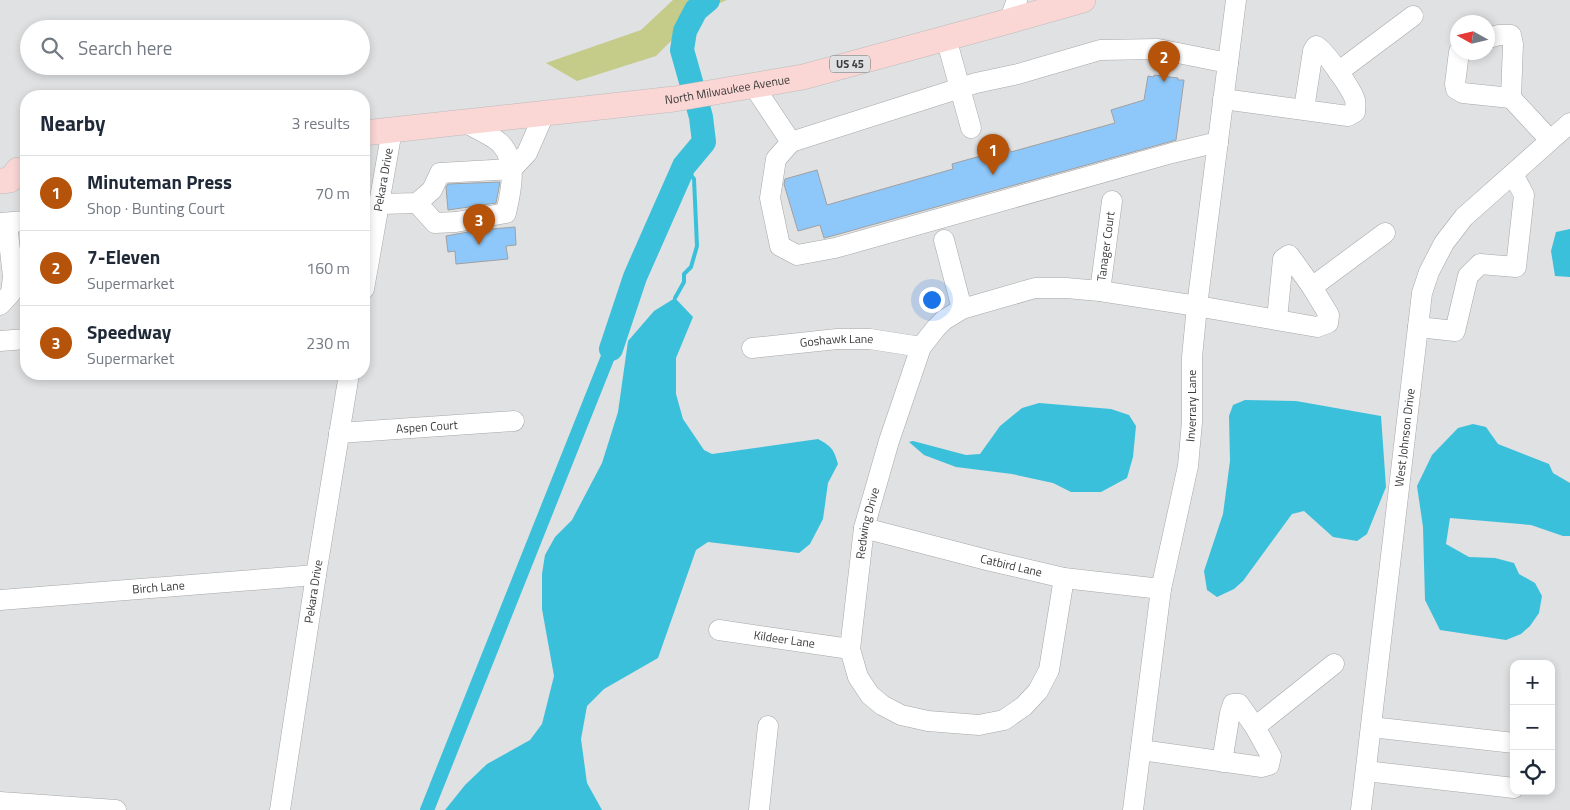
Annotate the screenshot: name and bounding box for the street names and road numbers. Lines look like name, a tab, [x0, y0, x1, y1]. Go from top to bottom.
road number: US 45	[830, 56, 870, 72]
street label: North Milwaukee Avenue	[664, 69, 791, 109]
street label: Pekara Drive	[368, 146, 398, 213]
street label: Tanager Court	[1091, 209, 1120, 282]
street label: Goshawk Lane	[799, 329, 875, 352]
street label: Inverrary Lane	[1180, 370, 1201, 443]
street label: West Johnson Drive	[1389, 387, 1420, 488]
street label: Aspen Court	[395, 415, 459, 438]
street label: Redwing Drive	[850, 485, 884, 560]
street label: Catbird Lane	[978, 549, 1044, 582]
street label: Pekara Drive	[299, 558, 327, 625]
street label: Birch Lane	[131, 575, 185, 599]
street label: Kildeer Lane	[752, 625, 816, 653]

